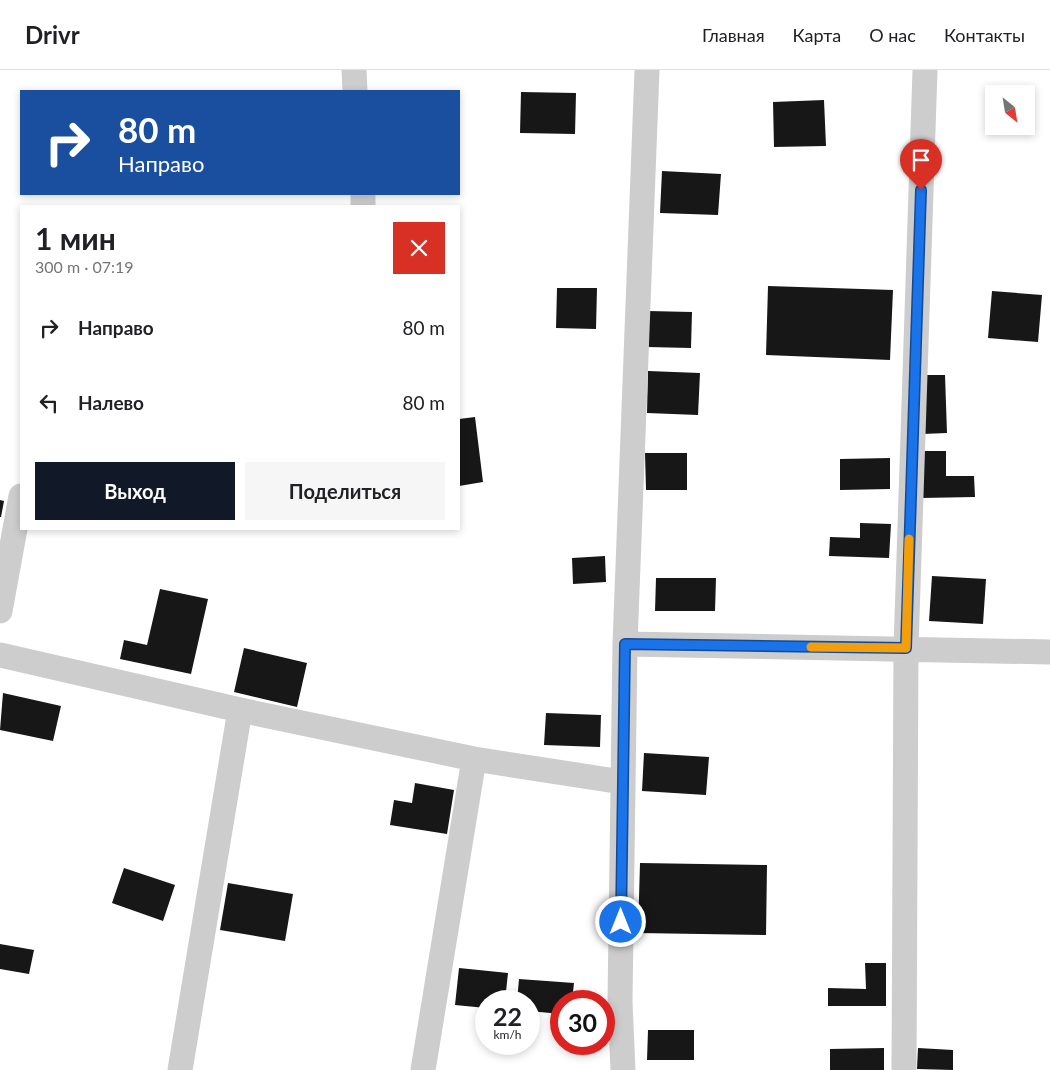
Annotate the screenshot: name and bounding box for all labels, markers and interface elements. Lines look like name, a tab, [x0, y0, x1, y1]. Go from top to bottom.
text: Drivr	[25, 20, 80, 49]
text: Главная	[702, 24, 765, 46]
text: Карта	[793, 24, 841, 46]
text: О нас	[869, 24, 916, 46]
text: Контакты	[944, 24, 1025, 46]
north arrow	[985, 85, 1035, 135]
map controls	[985, 85, 1035, 135]
text: 80 m	[118, 108, 196, 150]
icon: right	[35, 110, 100, 175]
pin	[900, 139, 942, 190]
icon: arrive	[907, 146, 935, 174]
text: Направо	[118, 150, 204, 177]
text: 1 мин	[35, 220, 116, 256]
button: close	[393, 222, 445, 274]
text: 300 m · 07:19	[35, 257, 134, 276]
icon: right	[35, 314, 63, 342]
text: Направо	[78, 316, 154, 339]
text: 80 m	[402, 316, 445, 339]
icon: left	[35, 389, 63, 417]
text: Налево	[78, 391, 144, 414]
text: 80 m	[402, 391, 445, 414]
button: Выход	[35, 462, 235, 520]
button: Поделиться	[245, 462, 445, 520]
position arrow	[594, 895, 646, 947]
speed limit sign: 30	[550, 990, 615, 1055]
text: 22	[493, 1001, 522, 1031]
text: km/h	[493, 1027, 522, 1042]

